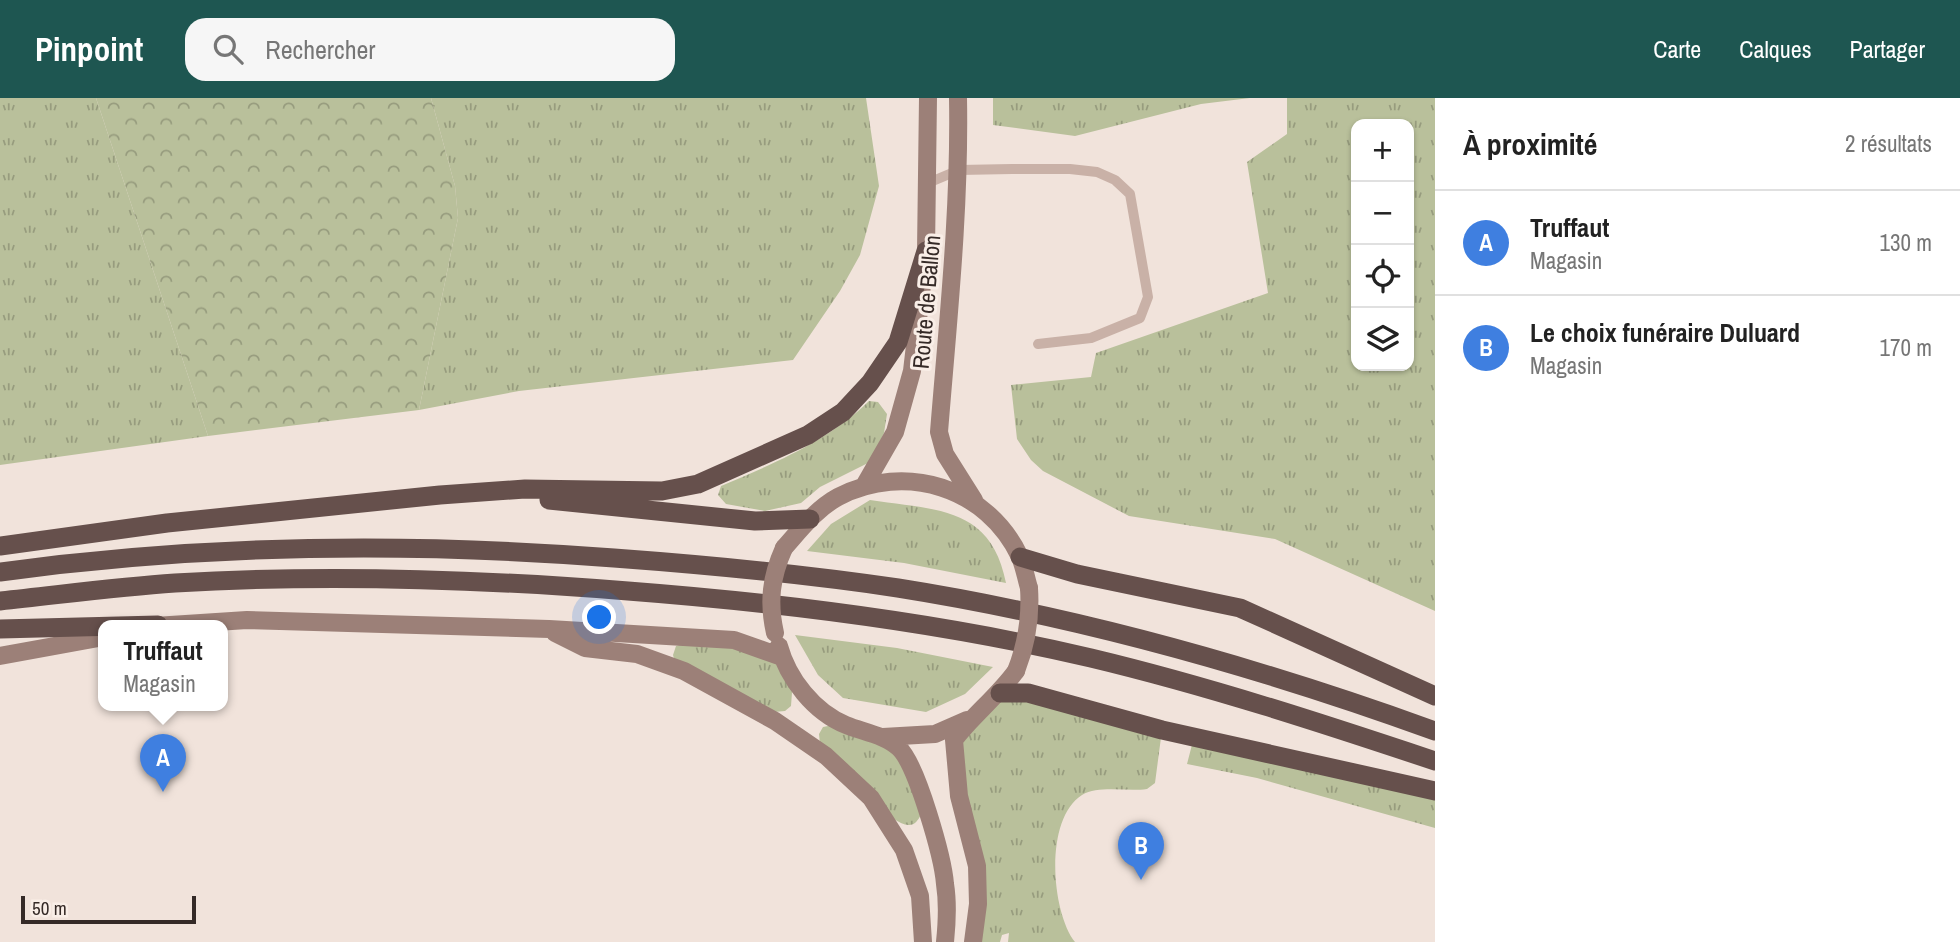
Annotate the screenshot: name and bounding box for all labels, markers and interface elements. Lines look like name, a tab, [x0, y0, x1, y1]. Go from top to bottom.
search box	[185, 18, 675, 81]
text: Pinpoint	[35, 27, 143, 71]
icon: search	[209, 30, 247, 68]
text: Rechercher	[265, 32, 375, 67]
text: Carte	[1653, 33, 1701, 65]
text: Calques	[1739, 33, 1812, 65]
text: Partager	[1850, 33, 1925, 65]
map controls	[1351, 119, 1414, 371]
button: +	[1351, 119, 1414, 182]
text: À proximité	[1463, 124, 1597, 164]
text: 2 résultats	[1845, 128, 1932, 159]
button: −	[1351, 182, 1414, 245]
text: Truffaut	[1530, 210, 1609, 245]
text: A	[1479, 227, 1493, 258]
text: 130 m	[1880, 227, 1932, 258]
street label: Route de Ballon	[905, 234, 947, 370]
button: locate	[1351, 245, 1414, 308]
text: Magasin	[1530, 245, 1602, 276]
button: layers	[1351, 308, 1414, 371]
text: Le choix funéraire Duluard	[1530, 315, 1800, 350]
text: B	[1479, 332, 1493, 363]
text: 170 m	[1880, 332, 1932, 363]
text: Magasin	[1530, 350, 1602, 381]
your location	[582, 600, 616, 634]
popup	[98, 620, 228, 711]
text: Truffaut	[123, 633, 203, 668]
text: Magasin	[123, 668, 196, 699]
pin: A	[140, 734, 186, 792]
pin: B	[1118, 822, 1164, 880]
scale bar	[21, 893, 196, 925]
text: 50 m	[32, 895, 67, 921]

